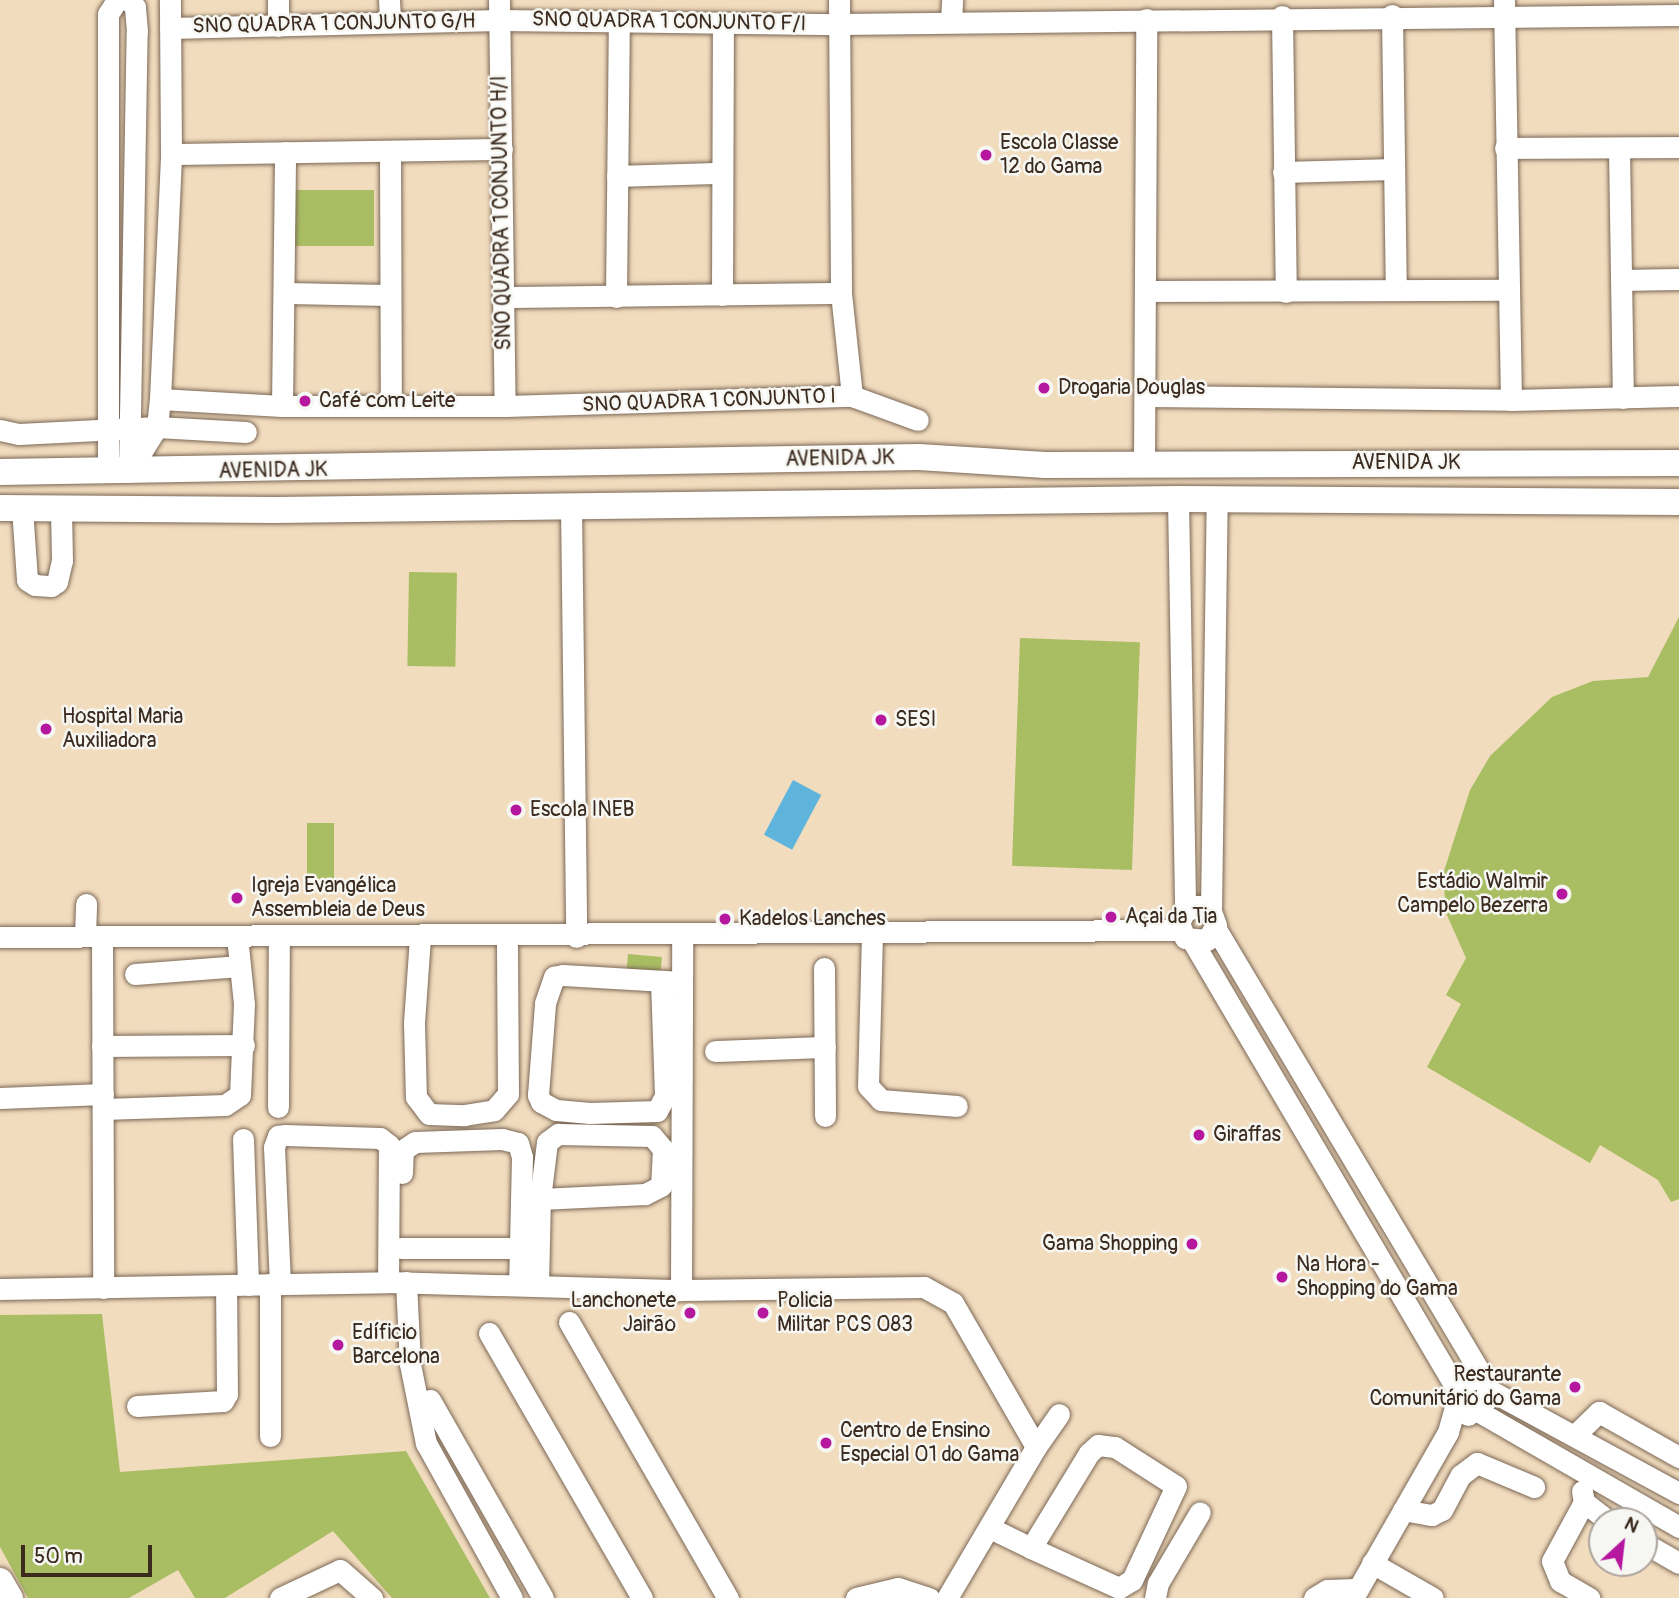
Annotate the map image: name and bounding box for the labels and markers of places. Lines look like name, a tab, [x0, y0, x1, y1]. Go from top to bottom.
place label: Escola Classe 12 do Gama	[1000, 130, 1118, 180]
marker: Escola Classe 12 do Gama	[978, 147, 994, 163]
place label: Drogaria Douglas	[1058, 375, 1205, 401]
marker: Drogaria Douglas	[1036, 380, 1052, 396]
place label: Café com Leite	[319, 388, 455, 414]
marker: Café com Leite	[297, 393, 313, 409]
place label: Hospital Maria Auxiliadora	[62, 704, 183, 754]
place label: SESI	[895, 707, 936, 733]
marker: SESI	[873, 712, 889, 728]
marker: Hospital Maria Auxiliadora	[36, 719, 56, 739]
place label: Escola INEB	[530, 797, 634, 823]
marker: Escola INEB	[508, 802, 524, 818]
place label: Estádio Walmir Campelo Bezerra	[1397, 869, 1548, 919]
place label: Igreja Evangélica Assembleia de Deus	[251, 873, 425, 923]
marker: Estádio Walmir Campelo Bezerra	[1554, 886, 1570, 902]
marker: Igreja Evangélica Assembleia de Deus	[229, 890, 245, 906]
place label: Açai da Tia	[1125, 904, 1217, 930]
place label: Kadelos Lanches	[739, 906, 886, 932]
marker: Açai da Tia	[1103, 909, 1119, 925]
marker: Kadelos Lanches	[717, 911, 733, 927]
place label: Giraffas	[1213, 1122, 1281, 1148]
marker: Giraffas	[1191, 1127, 1207, 1143]
place label: Gama Shopping	[1042, 1231, 1178, 1257]
marker: Gama Shopping	[1184, 1236, 1200, 1252]
place label: Na Hora - Shopping do Gama	[1296, 1252, 1458, 1302]
marker: Na Hora - Shopping do Gama	[1274, 1269, 1290, 1285]
place label: Lanchonete Jairão	[570, 1288, 676, 1338]
place label: Policia Militar PCS 083	[777, 1288, 913, 1338]
marker: Lanchonete Jairão	[682, 1305, 698, 1321]
marker: Policia Militar PCS 083	[755, 1305, 771, 1321]
place label: Edíficio Barcelona	[352, 1320, 440, 1370]
marker: Edíficio Barcelona	[330, 1337, 346, 1353]
place label: Restaurante Comunitário do Gama	[1369, 1362, 1561, 1412]
marker: Restaurante Comunitário do Gama	[1567, 1379, 1583, 1395]
place label: Centro de Ensino Especial 01 do Gama	[840, 1418, 1019, 1468]
marker: Centro de Ensino Especial 01 do Gama	[818, 1435, 834, 1451]

